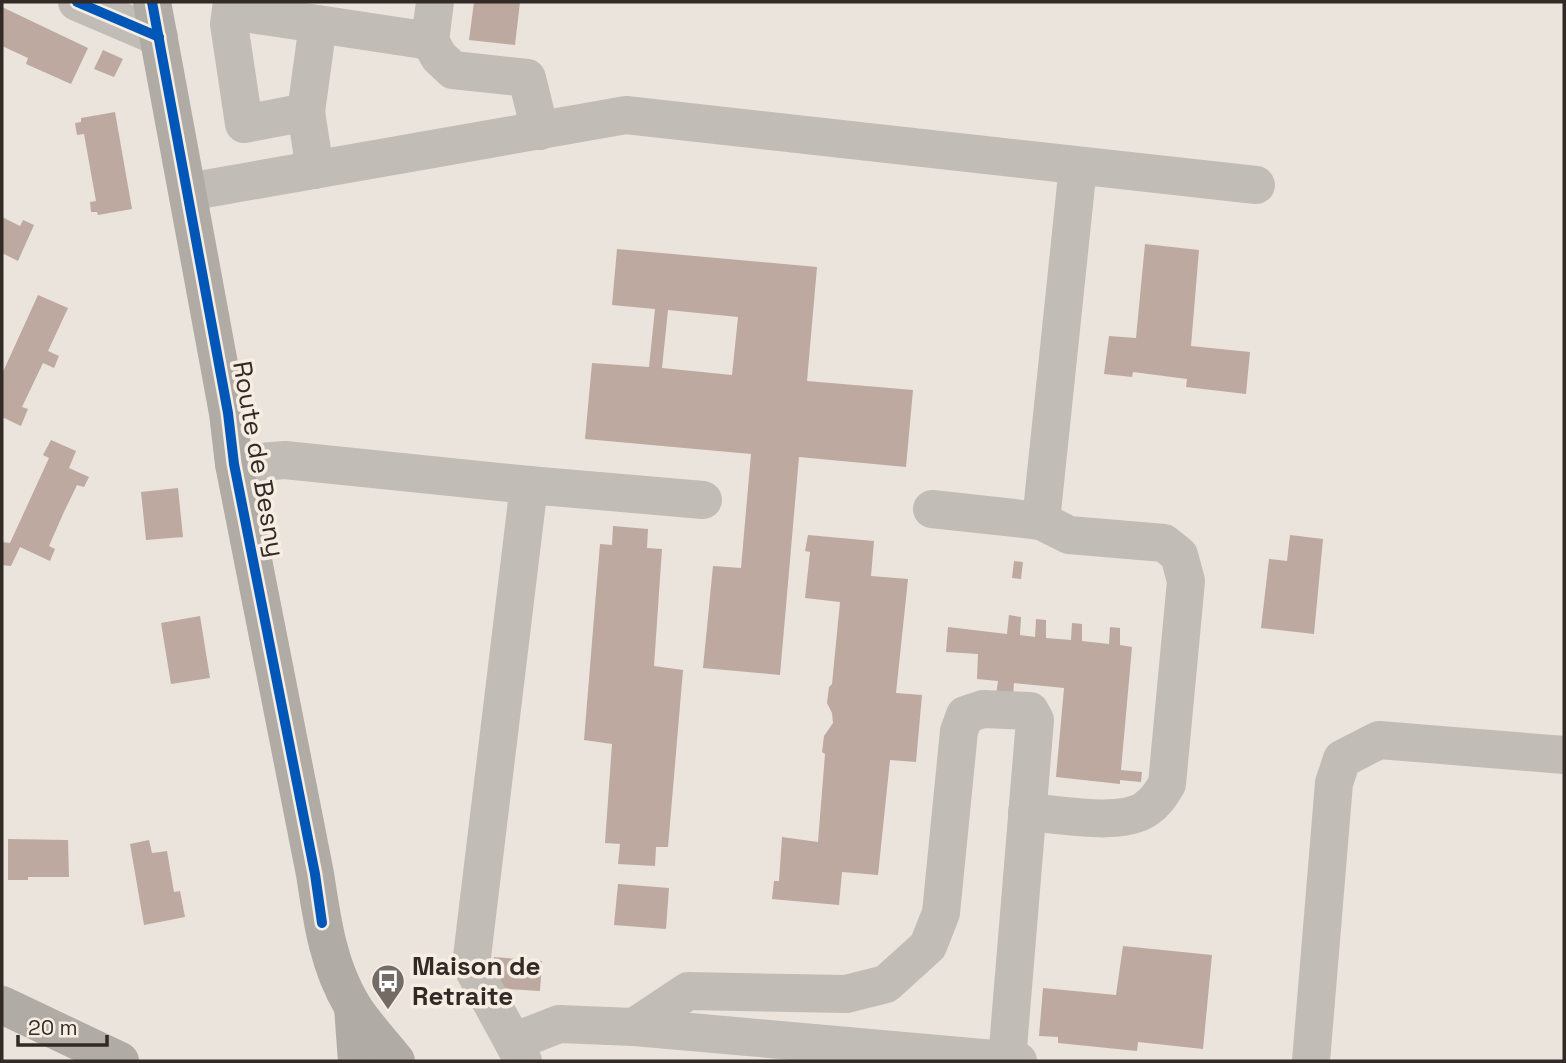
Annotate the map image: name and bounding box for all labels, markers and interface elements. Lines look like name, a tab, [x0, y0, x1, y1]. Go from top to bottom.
street label: Route de Besny	[225, 358, 293, 560]
place label: Maison de Retraite	[412, 949, 541, 1013]
bus stop icon: Maison de Retraite	[369, 962, 407, 1011]
scale bar	[18, 1004, 107, 1048]
text: 20 m	[28, 1014, 78, 1041]

